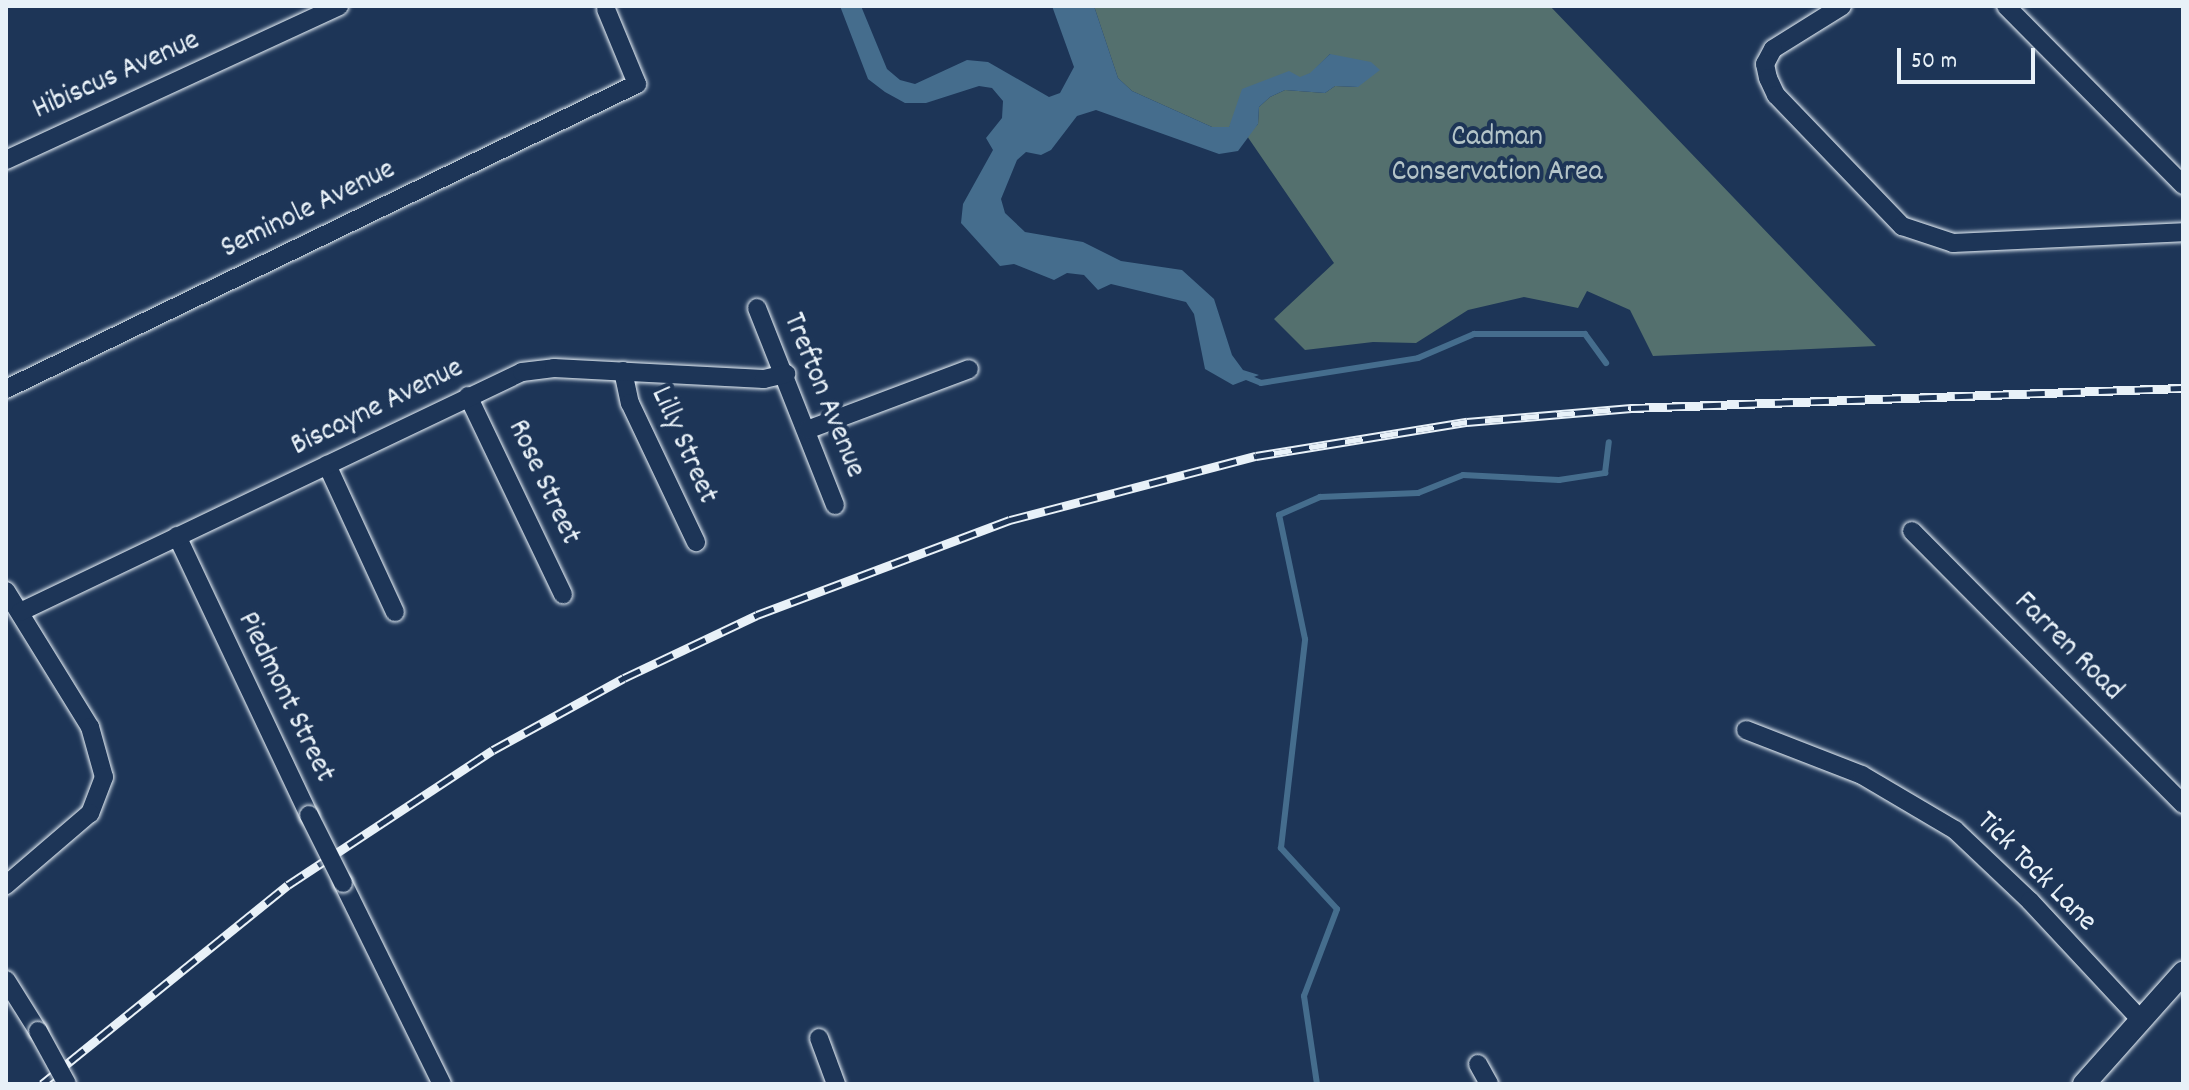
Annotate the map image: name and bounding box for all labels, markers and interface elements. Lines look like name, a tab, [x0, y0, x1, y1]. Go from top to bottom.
street label: Hibiscus Avenue	[28, 24, 206, 130]
scale bar	[1901, 32, 2039, 82]
text: 50 m	[1911, 45, 1957, 79]
park label: Cadman Conservation Area	[1392, 121, 1602, 192]
street label: Seminole Avenue	[216, 153, 402, 269]
street label: Trefton Avenue	[773, 309, 871, 483]
street label: Biscayne Avenue	[286, 352, 470, 466]
street label: Lilly Street	[640, 382, 724, 510]
street label: Rose Street	[497, 415, 587, 551]
street label: Farren Road	[2005, 586, 2129, 710]
street label: Piedmont Street	[227, 607, 341, 789]
street label: Tick Tock Lane	[1967, 805, 2103, 941]

